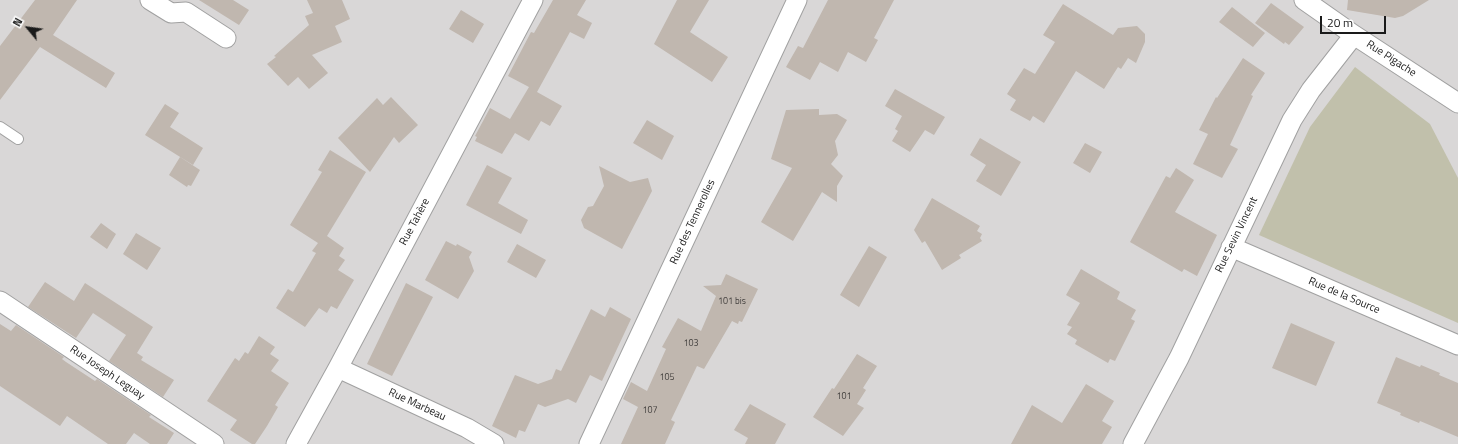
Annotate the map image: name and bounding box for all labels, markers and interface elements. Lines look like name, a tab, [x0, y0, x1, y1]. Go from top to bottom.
north arrow	[8, 8, 48, 48]
scale bar	[1322, 8, 1388, 34]
text: 20 m	[1327, 13, 1353, 32]
text: N	[9, 15, 26, 29]
street label: Rue Pigache	[1364, 38, 1418, 80]
street label: Rue des Tennerolles	[667, 177, 719, 267]
street label: Rue Sevin Vincent	[1213, 195, 1261, 275]
street label: Rue Tahère	[397, 196, 433, 248]
street label: Rue de la Source	[1306, 275, 1382, 317]
house number: 101 bis	[718, 297, 746, 307]
house number: 103	[683, 339, 699, 349]
street label: Rue Joseph Leguay	[67, 343, 147, 403]
house number: 105	[659, 373, 675, 383]
street label: Rue Marbeau	[386, 386, 448, 424]
house number: 101	[836, 392, 852, 402]
house number: 107	[642, 406, 658, 416]

